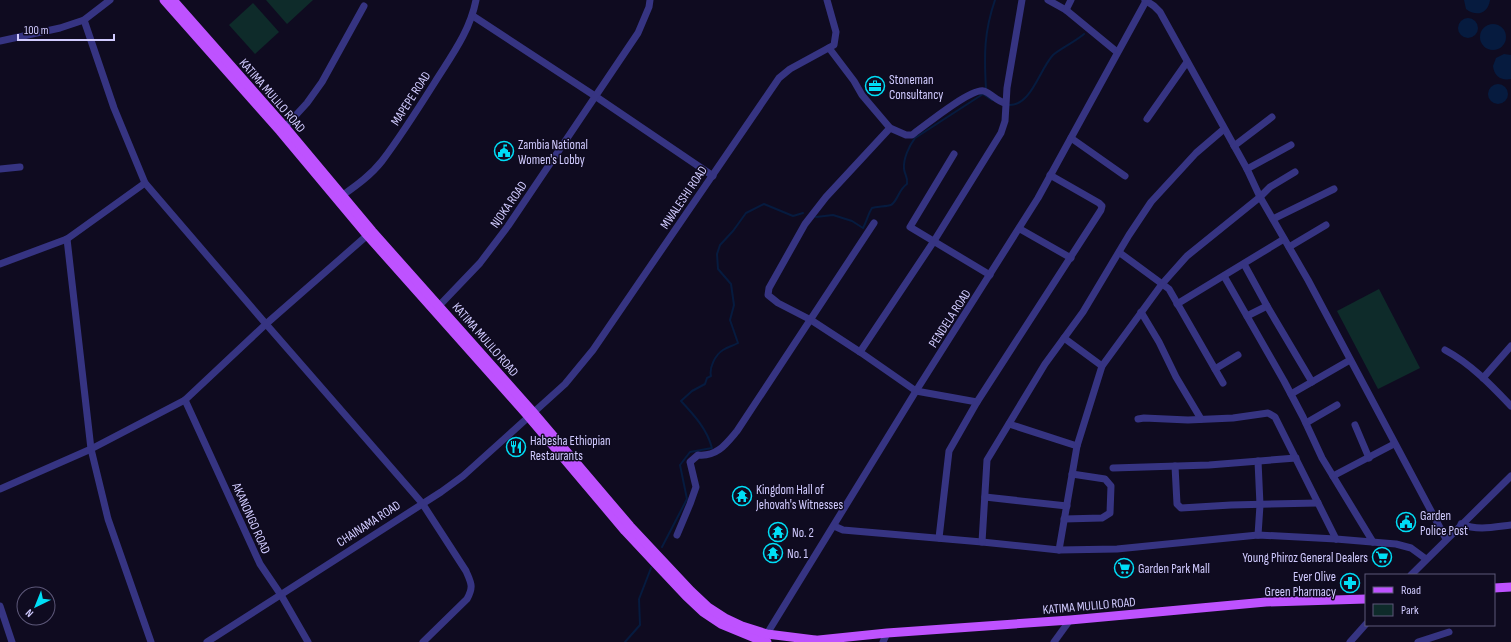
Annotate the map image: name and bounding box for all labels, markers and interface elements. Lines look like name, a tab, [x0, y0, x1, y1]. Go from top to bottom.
scale bar	[18, 16, 114, 42]
text: 100 m	[24, 23, 49, 38]
street label: KATIMA MULILO ROAD	[236, 55, 309, 136]
street label: MAPEPE ROAD	[387, 68, 434, 129]
place label: Stoneman Consultancy	[889, 72, 943, 103]
office icon: Stoneman Consultancy	[864, 75, 886, 97]
place label: Zambia National Women's Lobby	[518, 137, 588, 168]
public building icon: Zambia National Women's Lobby	[493, 140, 515, 162]
street label: MWALESHI ROAD	[657, 163, 711, 232]
street label: NJOKA ROAD	[487, 178, 531, 231]
street label: PENDELA ROAD	[925, 287, 975, 351]
street label: KATIMA MULILO ROAD	[449, 299, 522, 380]
place label: Habesha Ethiopian Restaurants	[530, 433, 611, 464]
restaurant icon: Habesha Ethiopian Restaurants	[505, 436, 527, 458]
street label: AKANONGO ROAD	[228, 480, 274, 556]
place label: Kingdom Hall of Jehovah's Witnesses	[755, 482, 844, 513]
temple icon: Kingdom Hall of Jehovah's Witnesses	[731, 485, 753, 507]
street label: CHAINAMA ROAD	[334, 497, 403, 550]
place label: Garden Police Post	[1420, 508, 1468, 539]
public building icon: Garden Police Post	[1395, 511, 1417, 533]
temple icon: No. 2	[767, 521, 789, 543]
place label: No. 2	[792, 525, 814, 541]
temple icon: No. 1	[762, 542, 784, 564]
place label: No. 1	[787, 546, 808, 562]
supermarket icon: Young Phiroz General Dealers	[1371, 546, 1393, 568]
place label: Young Phiroz General Dealers	[1243, 550, 1368, 566]
supermarket icon: Garden Park Mall	[1113, 557, 1135, 579]
place label: Garden Park Mall	[1138, 561, 1210, 577]
place label: Ever Olive Green Pharmacy	[1265, 569, 1336, 600]
pharmacy icon: Ever Olive Green Pharmacy	[1339, 572, 1361, 594]
legend	[1365, 574, 1495, 626]
text: Road	[1401, 583, 1421, 598]
north arrow	[16, 586, 56, 626]
street label: KATIMA MULILO ROAD	[1042, 594, 1136, 618]
text: Park	[1401, 603, 1419, 618]
text: N	[23, 606, 36, 620]

